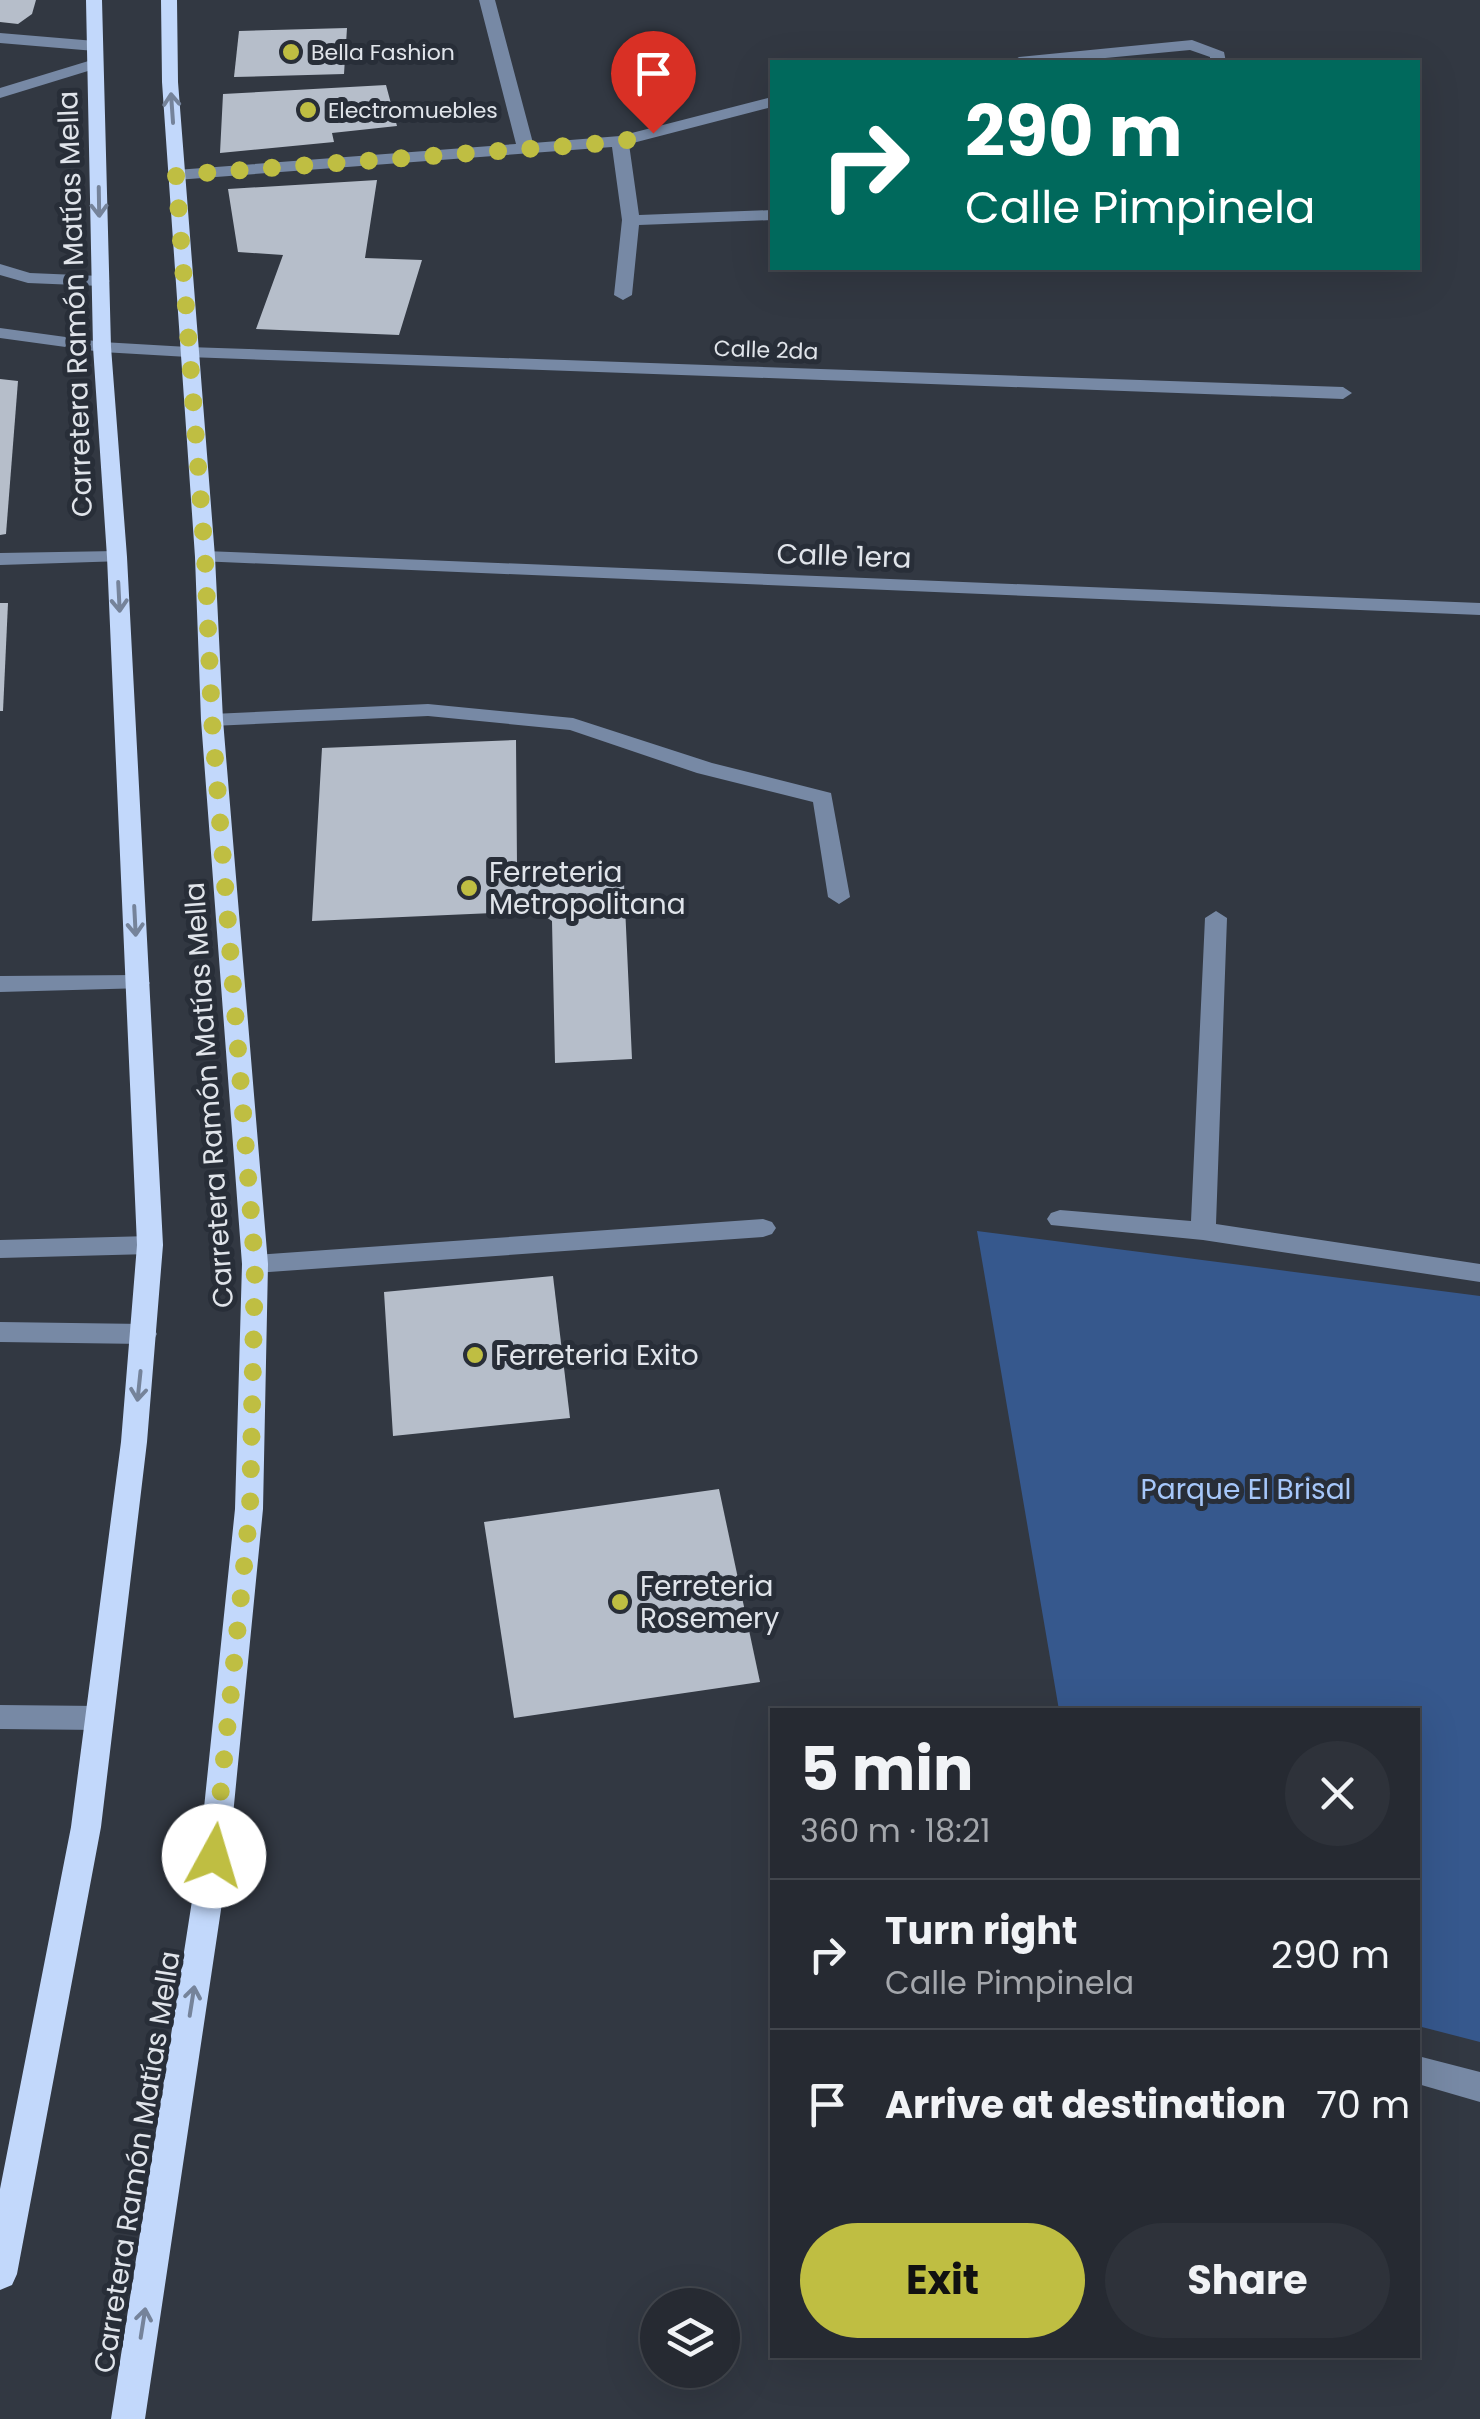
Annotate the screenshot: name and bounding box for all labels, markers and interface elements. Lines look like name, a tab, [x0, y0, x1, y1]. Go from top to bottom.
pin	[611, 31, 696, 134]
place label: Bella Fashion	[311, 37, 455, 68]
marker: Bella Fashion	[280, 41, 302, 63]
icon: arrive	[626, 46, 681, 101]
text: 290 m	[965, 82, 1183, 181]
street label: Carretera Ramón Matías Mella	[48, 90, 102, 518]
one-way arrow	[162, 92, 181, 125]
place label: Electromuebles	[328, 95, 498, 126]
marker: Electromuebles	[297, 99, 319, 121]
icon: right	[800, 100, 930, 230]
text: Calle Pimpinela	[965, 176, 1315, 239]
one-way arrow	[90, 186, 109, 218]
street label: Calle 2da	[713, 333, 819, 367]
street label: Calle 1era	[776, 534, 912, 578]
one-way arrow	[109, 580, 128, 612]
place label: Ferreteria Metropolitana	[489, 853, 686, 924]
marker: Ferreteria Metropolitana	[458, 877, 480, 899]
street label: Carretera Ramón Matías Mella	[175, 881, 243, 1309]
one-way arrow	[126, 905, 145, 937]
place label: Ferreteria Exito	[495, 1336, 699, 1375]
marker: Ferreteria Exito	[464, 1344, 486, 1366]
one-way arrow	[130, 1369, 149, 1401]
park label: Parque El Brisal	[1141, 1470, 1351, 1509]
place label: Ferreteria Rosemery	[640, 1567, 780, 1638]
marker: Ferreteria Rosemery	[609, 1591, 631, 1613]
text: 5 min	[800, 1727, 973, 1811]
button: close	[1285, 1741, 1390, 1846]
position arrow	[162, 1804, 266, 1908]
text: 360 m · 18:21	[800, 1808, 991, 1853]
text: Turn right	[885, 1904, 1077, 1957]
icon: right	[800, 1927, 855, 1982]
text: 290 m	[1271, 1928, 1390, 1981]
street label: Carretera Ramón Matías Mella	[84, 1948, 190, 2376]
text: Calle Pimpinela	[885, 1960, 1134, 2005]
one-way arrow	[183, 1986, 201, 2018]
icon: arrive	[800, 2077, 855, 2132]
text: Arrive at destination	[885, 2078, 1286, 2131]
text: 70 m	[1316, 2078, 1410, 2131]
button: Exit	[800, 2223, 1085, 2338]
button: Share	[1105, 2223, 1390, 2338]
map controls	[640, 2288, 740, 2388]
button: layers	[640, 2288, 740, 2388]
one-way arrow	[134, 2307, 152, 2339]

